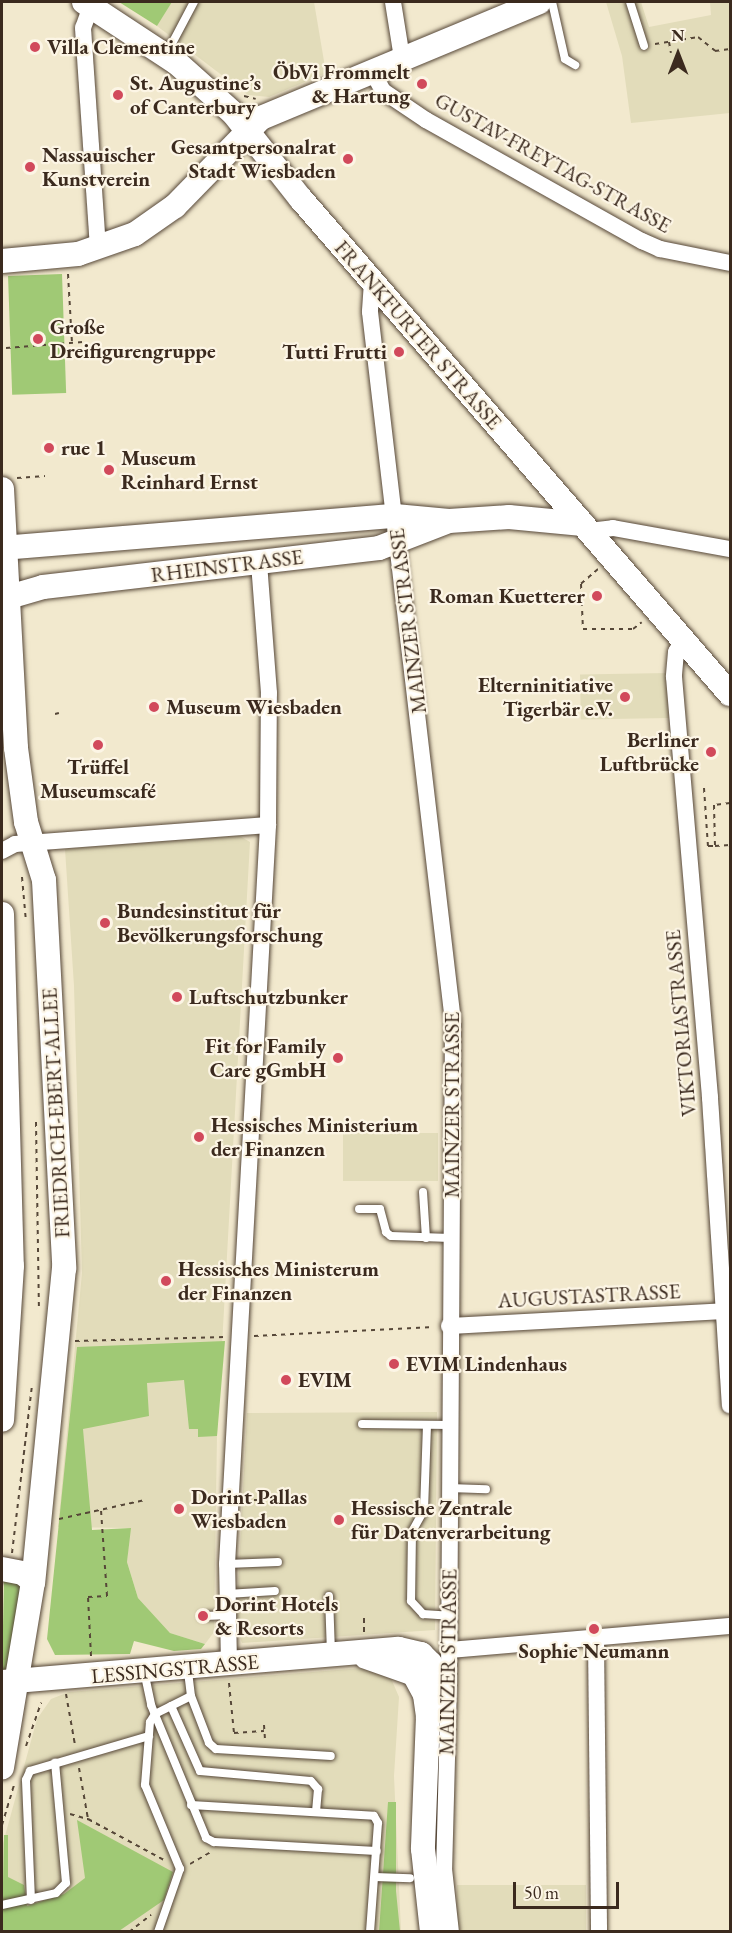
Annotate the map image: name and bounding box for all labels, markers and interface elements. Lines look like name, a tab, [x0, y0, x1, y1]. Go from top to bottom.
north arrow	[648, 24, 708, 84]
text: N	[672, 25, 684, 46]
place label: Villa Clementine	[47, 34, 195, 60]
marker: Villa Clementine	[28, 40, 42, 54]
place label: ÖbVi Frommelt & Hartung	[273, 59, 410, 109]
place label: St. Augustine’s of Canterbury	[130, 70, 261, 120]
marker: ÖbVi Frommelt & Hartung	[415, 77, 429, 91]
street label: GUSTAV-FREYTAG-STRASSE	[430, 87, 676, 239]
marker: St. Augustine’s of Canterbury	[111, 88, 125, 102]
place label: Gesamtpersonalrat Stadt Wiesbaden	[171, 134, 336, 184]
place label: Nassauischer Kunstverein	[42, 142, 155, 192]
marker: Gesamtpersonalrat Stadt Wiesbaden	[341, 152, 355, 166]
marker: Nassauischer Kunstverein	[23, 160, 37, 174]
street label: FRANKFURTER STRASSE	[329, 235, 507, 435]
place label: Große Dreifigurengruppe	[50, 314, 216, 364]
marker: Große Dreifigurengruppe	[31, 332, 45, 346]
place label: Tutti Frutti	[282, 339, 387, 365]
marker: Tutti Frutti	[392, 345, 406, 359]
place label: rue 1	[61, 435, 106, 461]
marker: rue 1	[42, 441, 56, 455]
place label: Museum Reinhard Ernst	[121, 445, 258, 495]
marker: Museum Reinhard Ernst	[102, 463, 116, 477]
street label: MAINZER STRASSE	[384, 527, 432, 715]
street label: RHEINSTRASSE	[149, 544, 305, 588]
place label: Roman Kuetterer	[429, 583, 585, 609]
marker: Roman Kuetterer	[590, 589, 604, 603]
place label: Elterninitiative Tigerbär e.V.	[478, 672, 613, 722]
marker: Elterninitiative Tigerbär e.V.	[618, 690, 632, 704]
place label: Museum Wiesbaden	[166, 694, 342, 720]
marker: Museum Wiesbaden	[147, 700, 161, 714]
place label: Berliner Luftbrücke	[600, 727, 699, 777]
marker: Trüffel Museumscafé	[91, 738, 105, 752]
marker: Berliner Luftbrücke	[704, 745, 718, 759]
place label: Trüffel Museumscafé	[40, 754, 156, 804]
place label: Bundesinstitut für Bevölkerungsforschung	[117, 898, 323, 948]
marker: Bundesinstitut für Bevölkerungsforschung	[98, 916, 112, 930]
street label: VIKTORIASTRASSE	[660, 929, 702, 1117]
place label: Luftschutzbunker	[189, 984, 348, 1010]
street label: FRIEDRICH-EBERT-ALLEE	[37, 987, 75, 1239]
marker: Luftschutzbunker	[170, 990, 184, 1004]
street label: MAINZER STRASSE	[439, 1012, 465, 1198]
place label: Fit for Family Care gGmbH	[205, 1033, 326, 1083]
marker: Fit for Family Care gGmbH	[331, 1051, 345, 1065]
place label: Hessisches Ministerium der Finanzen	[211, 1112, 418, 1162]
marker: Hessisches Ministerium der Finanzen	[192, 1130, 206, 1144]
place label: Hessisches Ministerum der Finanzen	[178, 1256, 379, 1306]
marker: Hessisches Ministerum der Finanzen	[159, 1274, 173, 1288]
street label: AUGUSTASTRASSE	[497, 1279, 681, 1313]
place label: EVIM Lindenhaus	[406, 1351, 567, 1377]
marker: EVIM Lindenhaus	[387, 1357, 401, 1371]
place label: EVIM	[298, 1367, 352, 1393]
marker: EVIM	[279, 1373, 293, 1387]
place label: Dorint Pallas Wiesbaden	[191, 1484, 307, 1534]
place label: Hessische Zentrale für Datenverarbeitung	[351, 1495, 550, 1545]
marker: Dorint Pallas Wiesbaden	[172, 1502, 186, 1516]
marker: Hessische Zentrale für Datenverarbeitung	[332, 1513, 346, 1527]
street label: MAINZER STRASSE	[434, 1569, 462, 1755]
place label: Dorint Hotels & Resorts	[215, 1591, 338, 1641]
marker: Dorint Hotels & Resorts	[196, 1609, 210, 1623]
marker: Sophie Neumann	[587, 1622, 601, 1636]
place label: Sophie Neumann	[519, 1638, 669, 1664]
street label: LESSINGSTRASSE	[90, 1649, 260, 1689]
scale bar	[516, 1870, 622, 1908]
text: 50 m	[524, 1881, 559, 1904]

